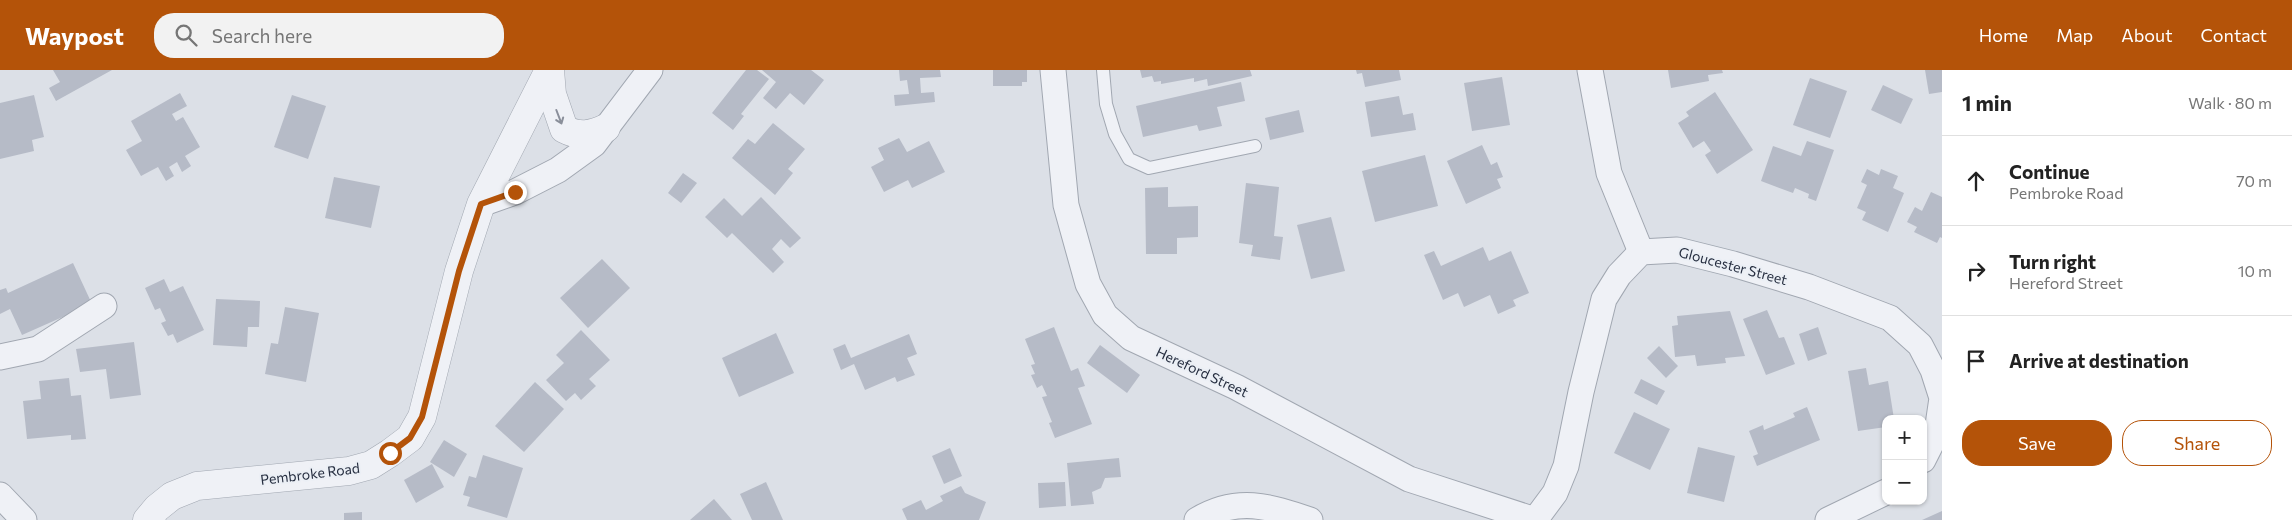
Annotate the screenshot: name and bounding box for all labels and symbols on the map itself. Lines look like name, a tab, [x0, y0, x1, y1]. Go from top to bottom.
one-way arrow	[555, 109, 564, 125]
route end	[504, 181, 527, 204]
street label: Gloucester Street	[1677, 243, 1789, 288]
street label: Hereford Street	[1153, 343, 1251, 400]
route start	[379, 442, 402, 465]
street label: Pembroke Road	[259, 459, 361, 488]

